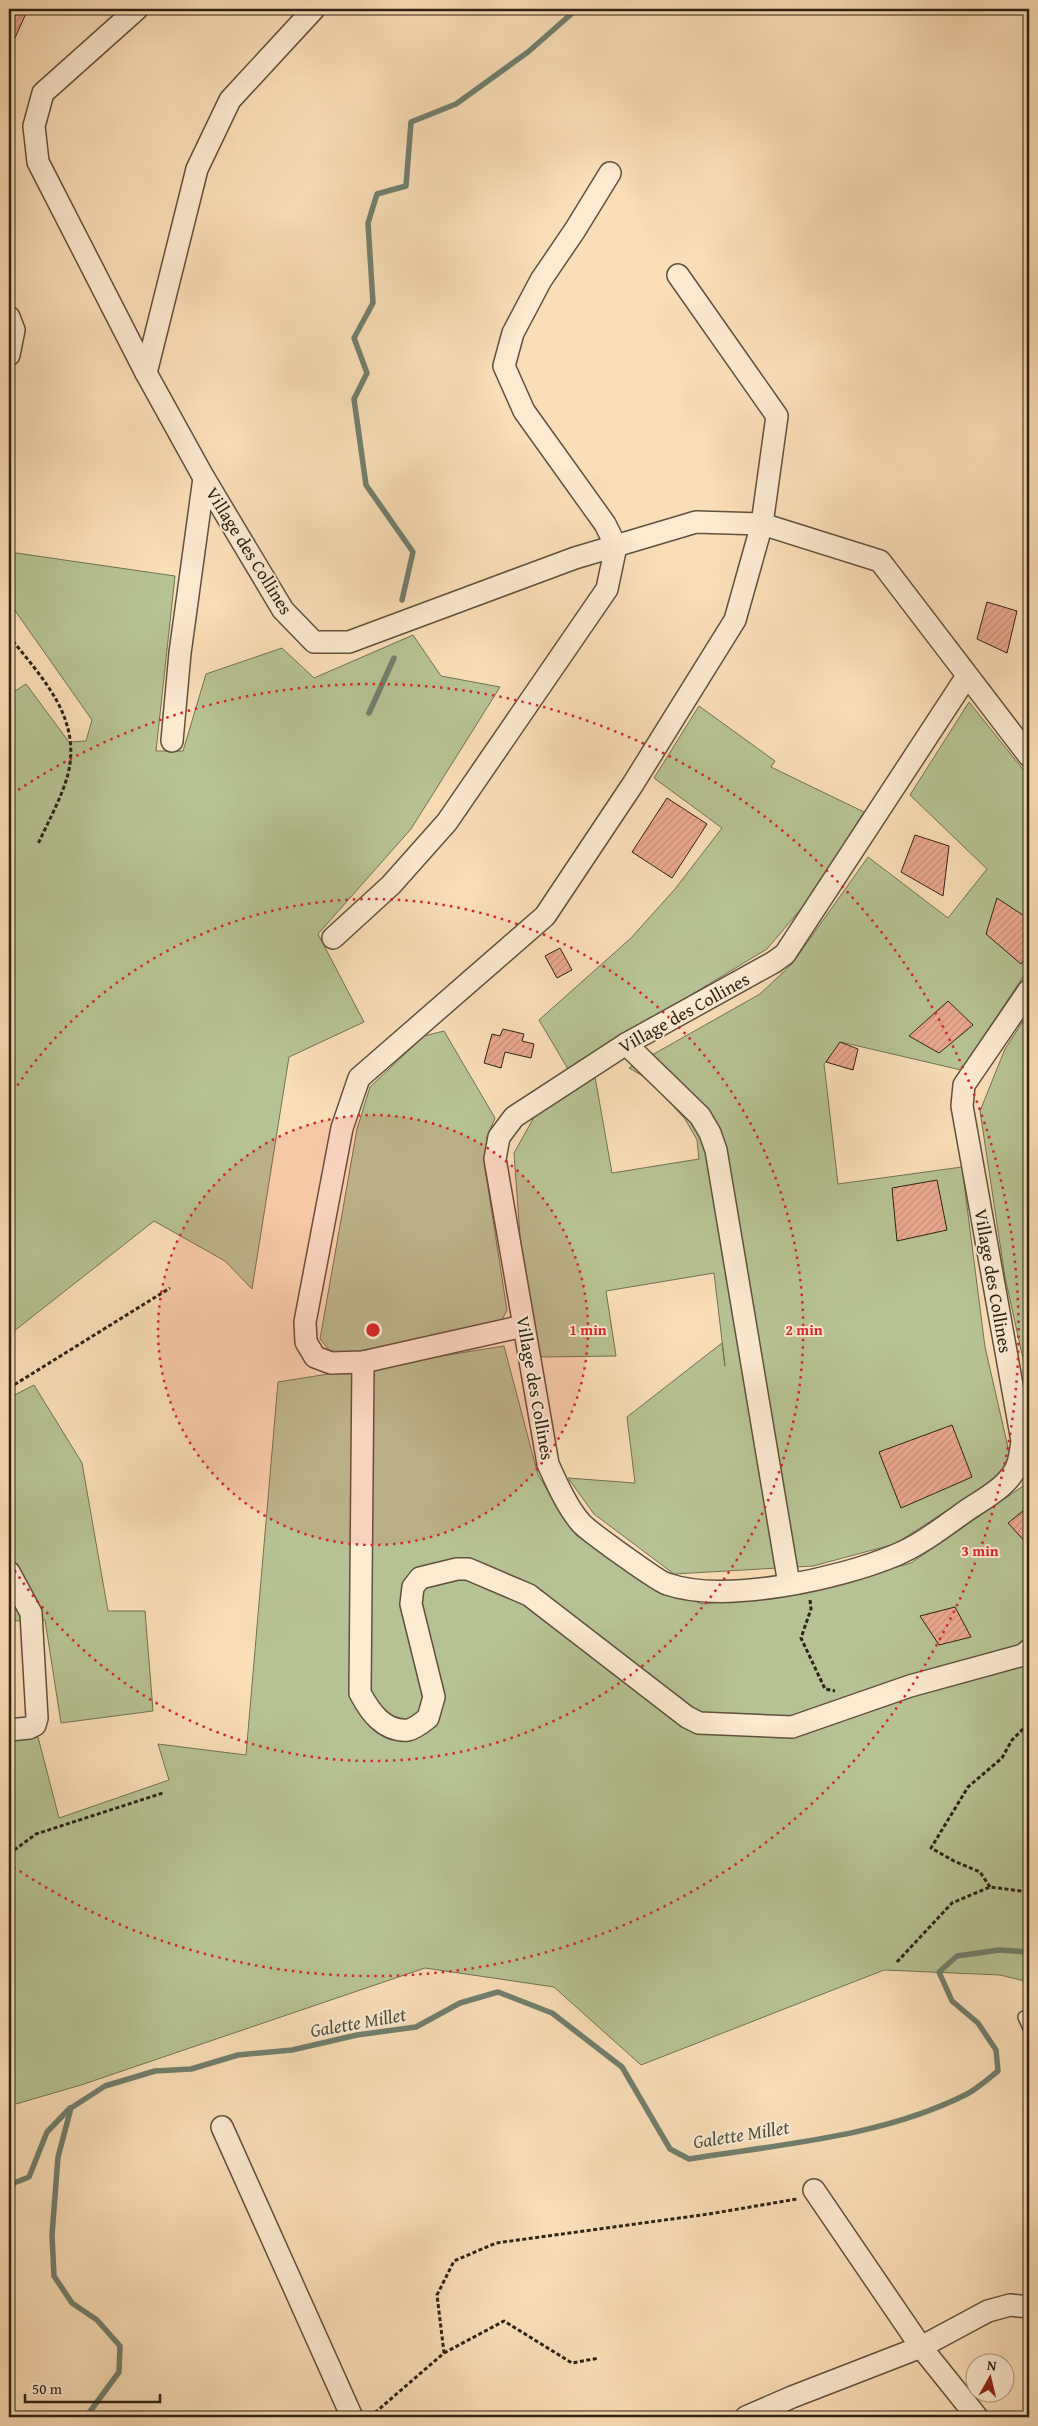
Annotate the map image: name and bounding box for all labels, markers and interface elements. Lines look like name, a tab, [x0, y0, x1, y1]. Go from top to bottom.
street label: Village des Collines	[199, 482, 300, 620]
street label: Village des Collines	[613, 965, 754, 1060]
street label: Village des Collines	[968, 1207, 1019, 1355]
street label: Village des Collines	[510, 1314, 561, 1462]
text: 1 min	[569, 1319, 607, 1340]
text: 2 min	[785, 1319, 823, 1340]
centre of rings	[364, 1321, 382, 1339]
text: 3 min	[961, 1540, 999, 1561]
water label: Galette Millet	[308, 2000, 409, 2044]
water label: Galette Millet	[691, 2112, 792, 2155]
north arrow	[966, 2354, 1016, 2404]
text: N	[986, 2355, 998, 2376]
scale bar	[25, 2371, 160, 2403]
text: 50 m	[32, 2378, 63, 2399]

